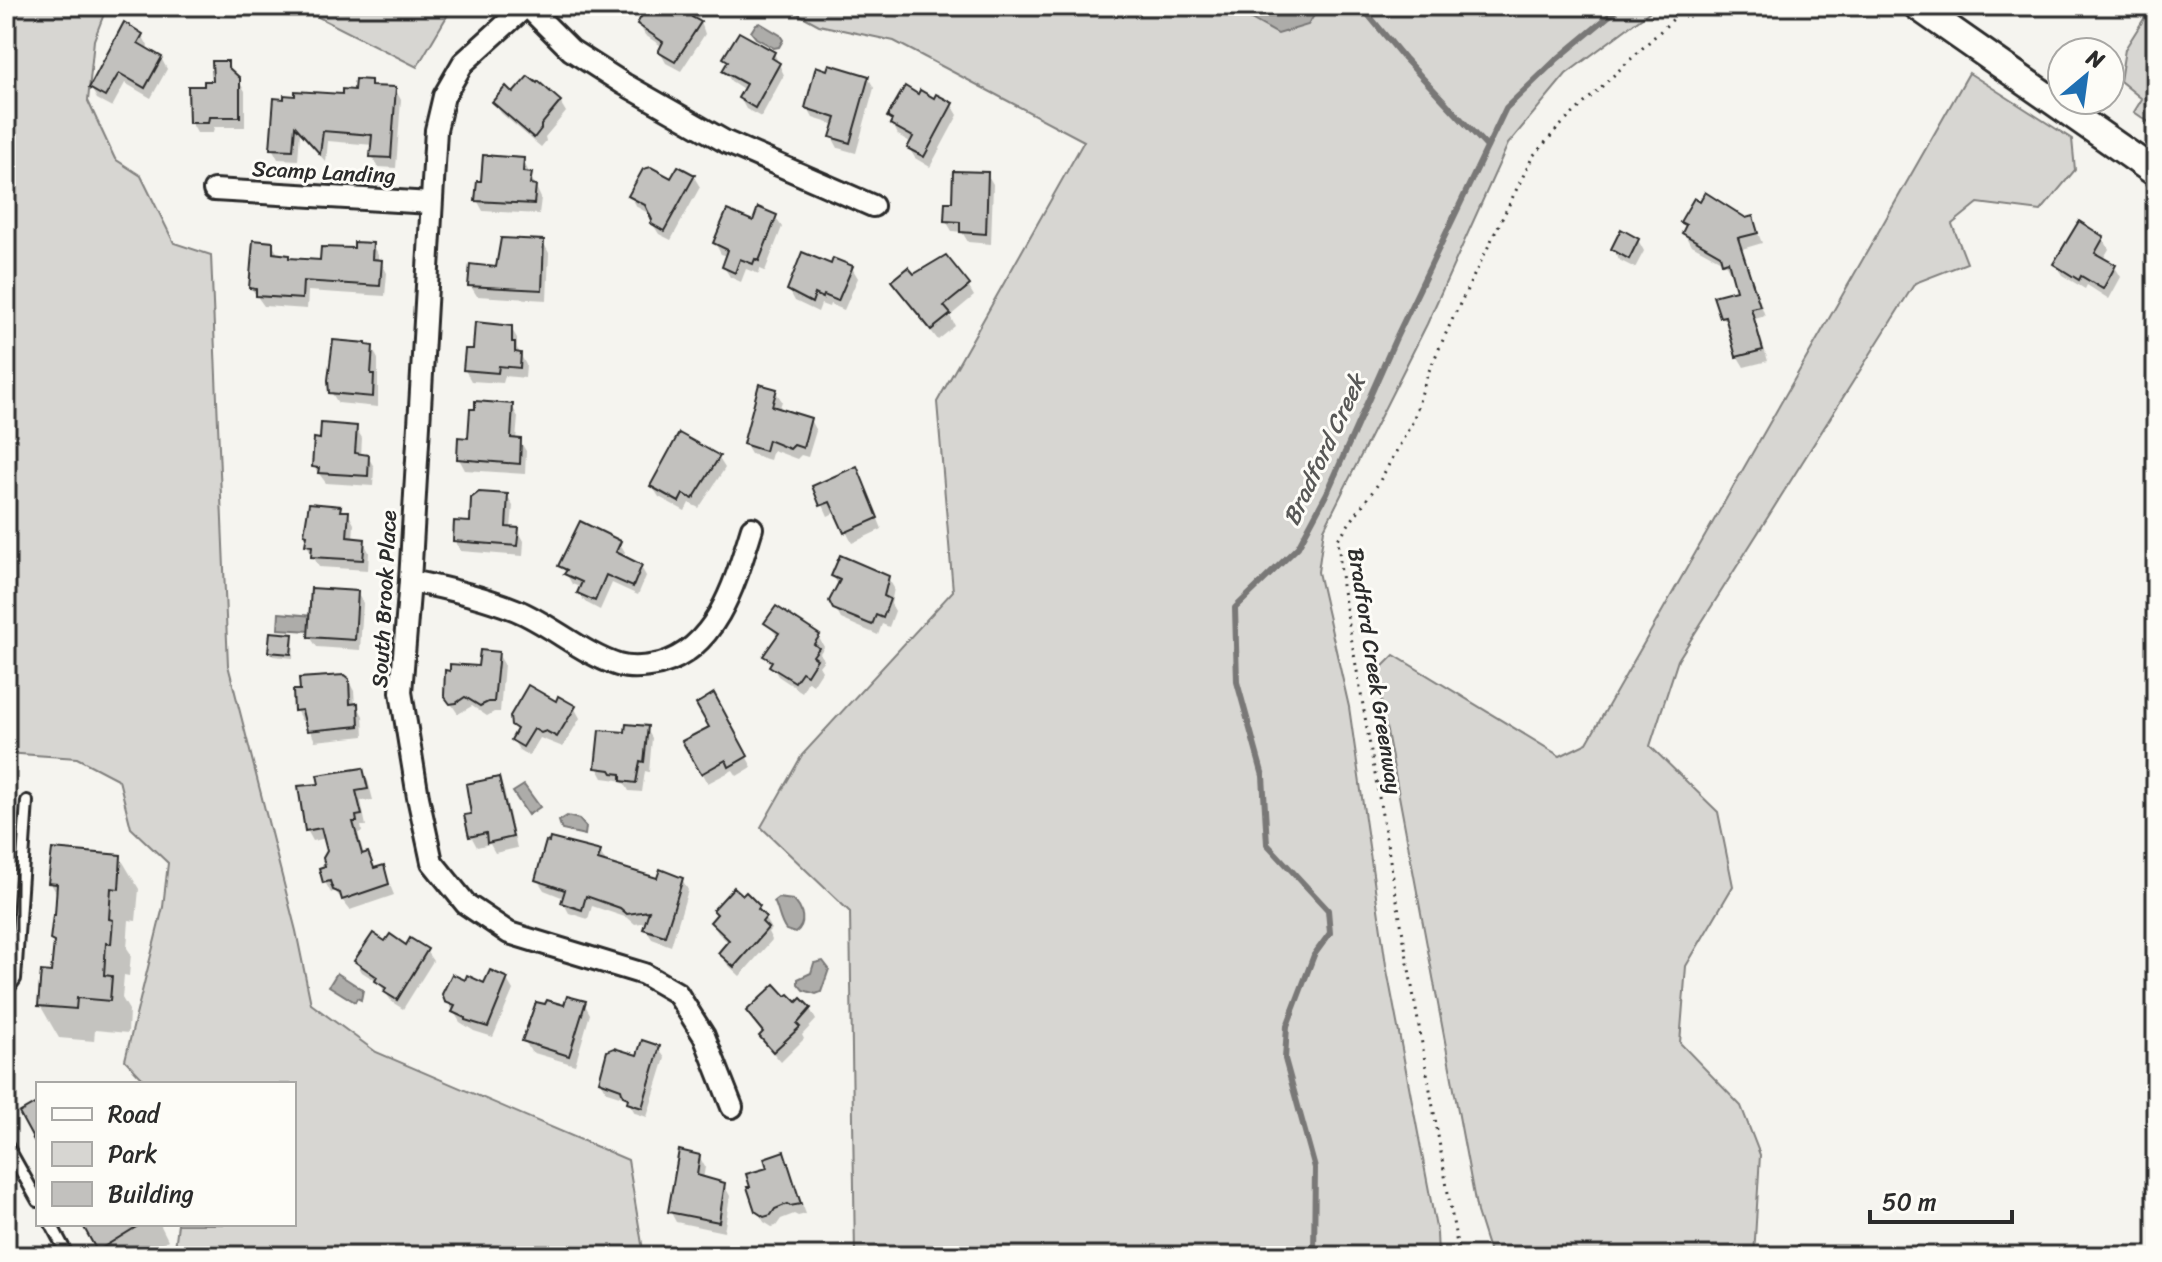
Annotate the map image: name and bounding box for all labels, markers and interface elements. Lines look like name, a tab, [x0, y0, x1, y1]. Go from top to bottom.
north arrow	[2046, 36, 2126, 116]
text: N	[2078, 38, 2112, 80]
street label: Scamp Landing	[251, 149, 397, 195]
water label: Bradford Creek	[1271, 365, 1379, 533]
street label: South Brook Place	[360, 509, 408, 689]
street label: Bradford Creek Greenway	[1336, 545, 1414, 798]
legend	[36, 1082, 296, 1226]
text: Road	[108, 1093, 162, 1135]
text: Park	[108, 1133, 157, 1175]
text: Building	[108, 1173, 194, 1215]
scale bar	[1870, 1174, 2012, 1224]
text: 50 m	[1882, 1181, 1937, 1223]

